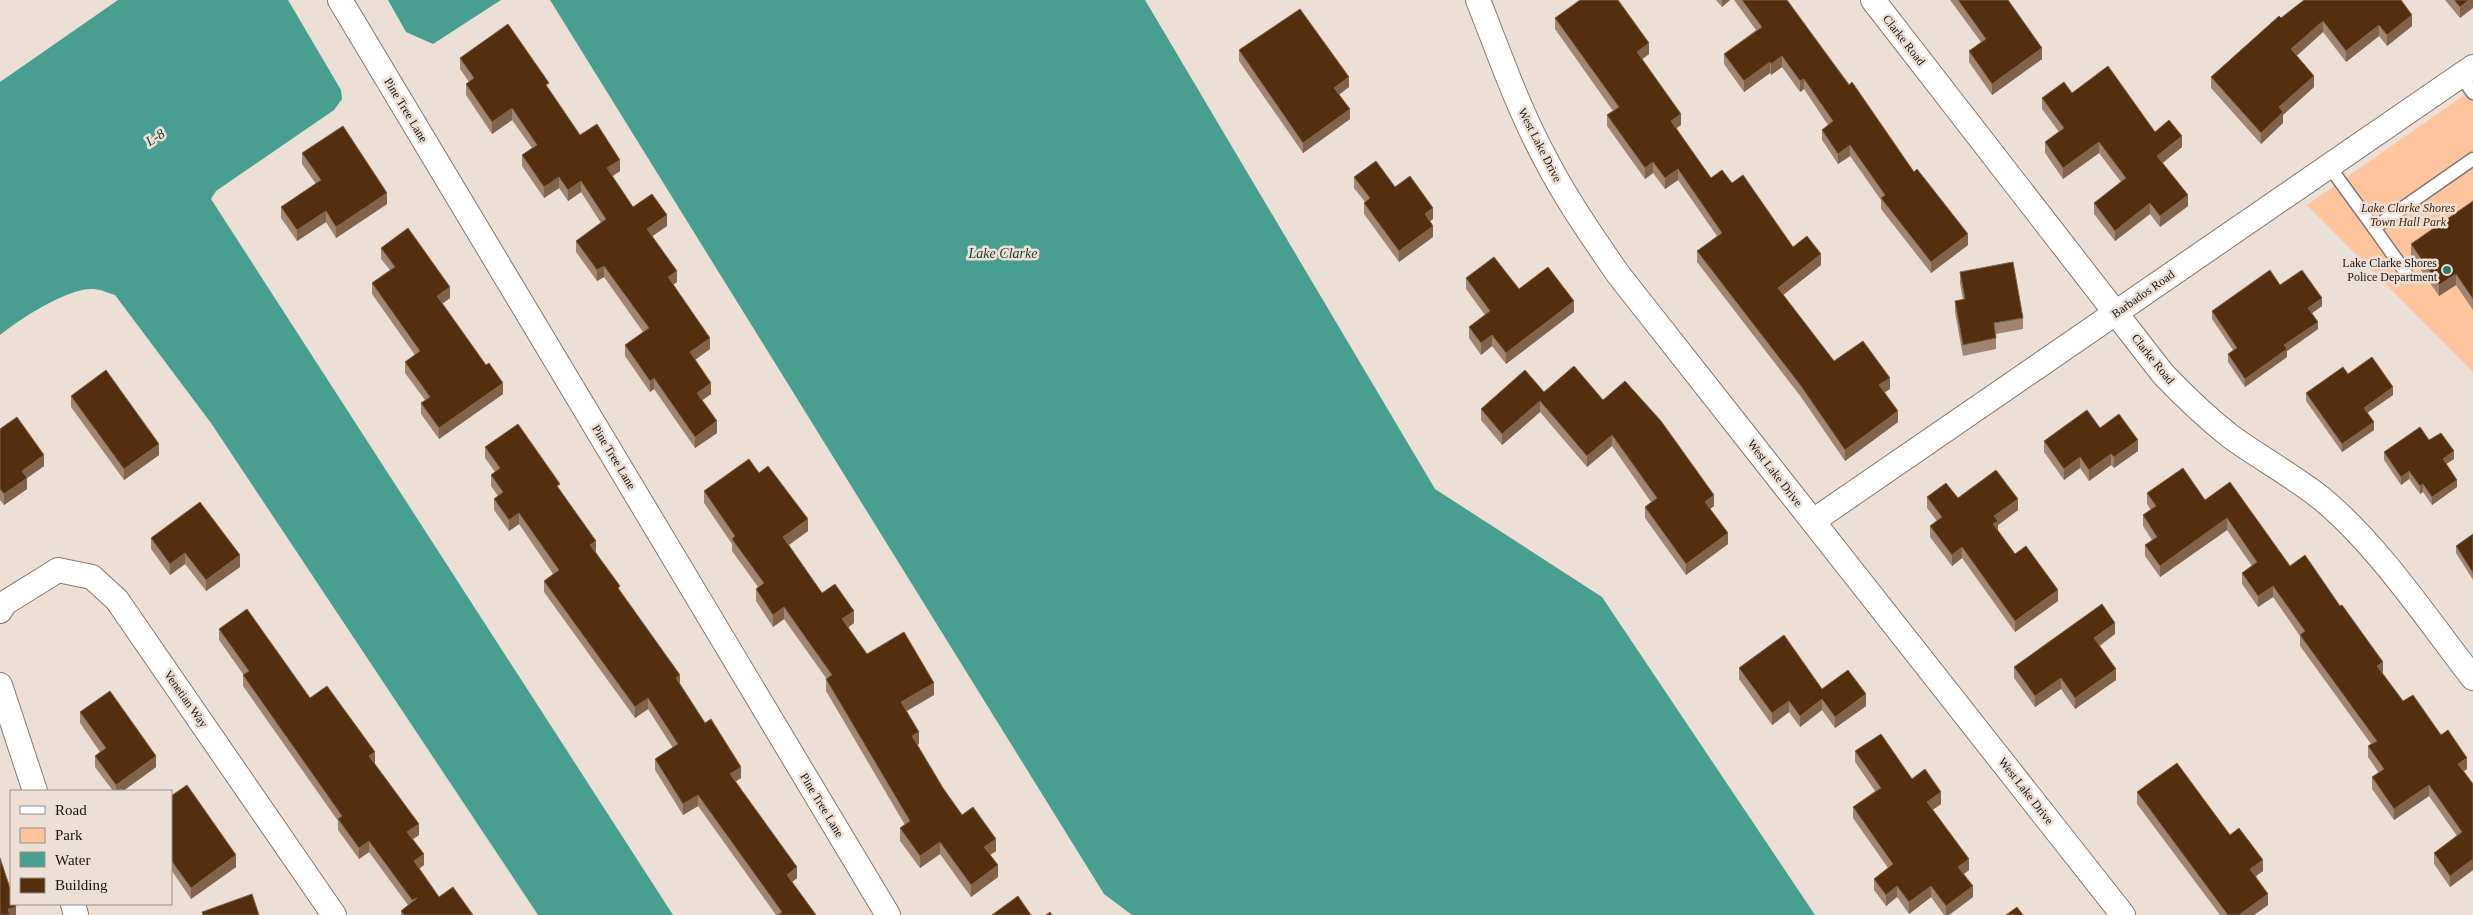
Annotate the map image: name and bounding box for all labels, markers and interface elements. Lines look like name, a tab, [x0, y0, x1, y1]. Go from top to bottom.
street label: Clarke Road	[1880, 12, 1928, 68]
street label: Pine Tree Lane	[381, 75, 431, 145]
street label: West Lake Drive	[1515, 106, 1565, 184]
water label: L-8	[142, 126, 168, 150]
park label: Lake Clarke Shores Town Hall Park	[2360, 201, 2455, 229]
water label: Lake Clarke	[968, 246, 1037, 261]
place label: Lake Clarke Shores Police Department	[2342, 256, 2438, 284]
marker: Lake Clarke Shores Police Department	[2441, 264, 2453, 276]
street label: Barbados Road	[2109, 267, 2177, 321]
street label: Clarke Road	[2129, 331, 2177, 387]
street label: Pine Tree Lane	[589, 422, 639, 492]
street label: West Lake Drive	[1745, 437, 1805, 509]
street label: Venetian Way	[161, 668, 211, 730]
street label: West Lake Drive	[1996, 755, 2056, 827]
street label: Pine Tree Lane	[797, 770, 847, 840]
legend	[10, 790, 172, 905]
text: Road	[55, 802, 87, 818]
text: Park	[55, 827, 83, 843]
text: Water	[55, 852, 90, 868]
text: Building	[55, 877, 108, 893]

